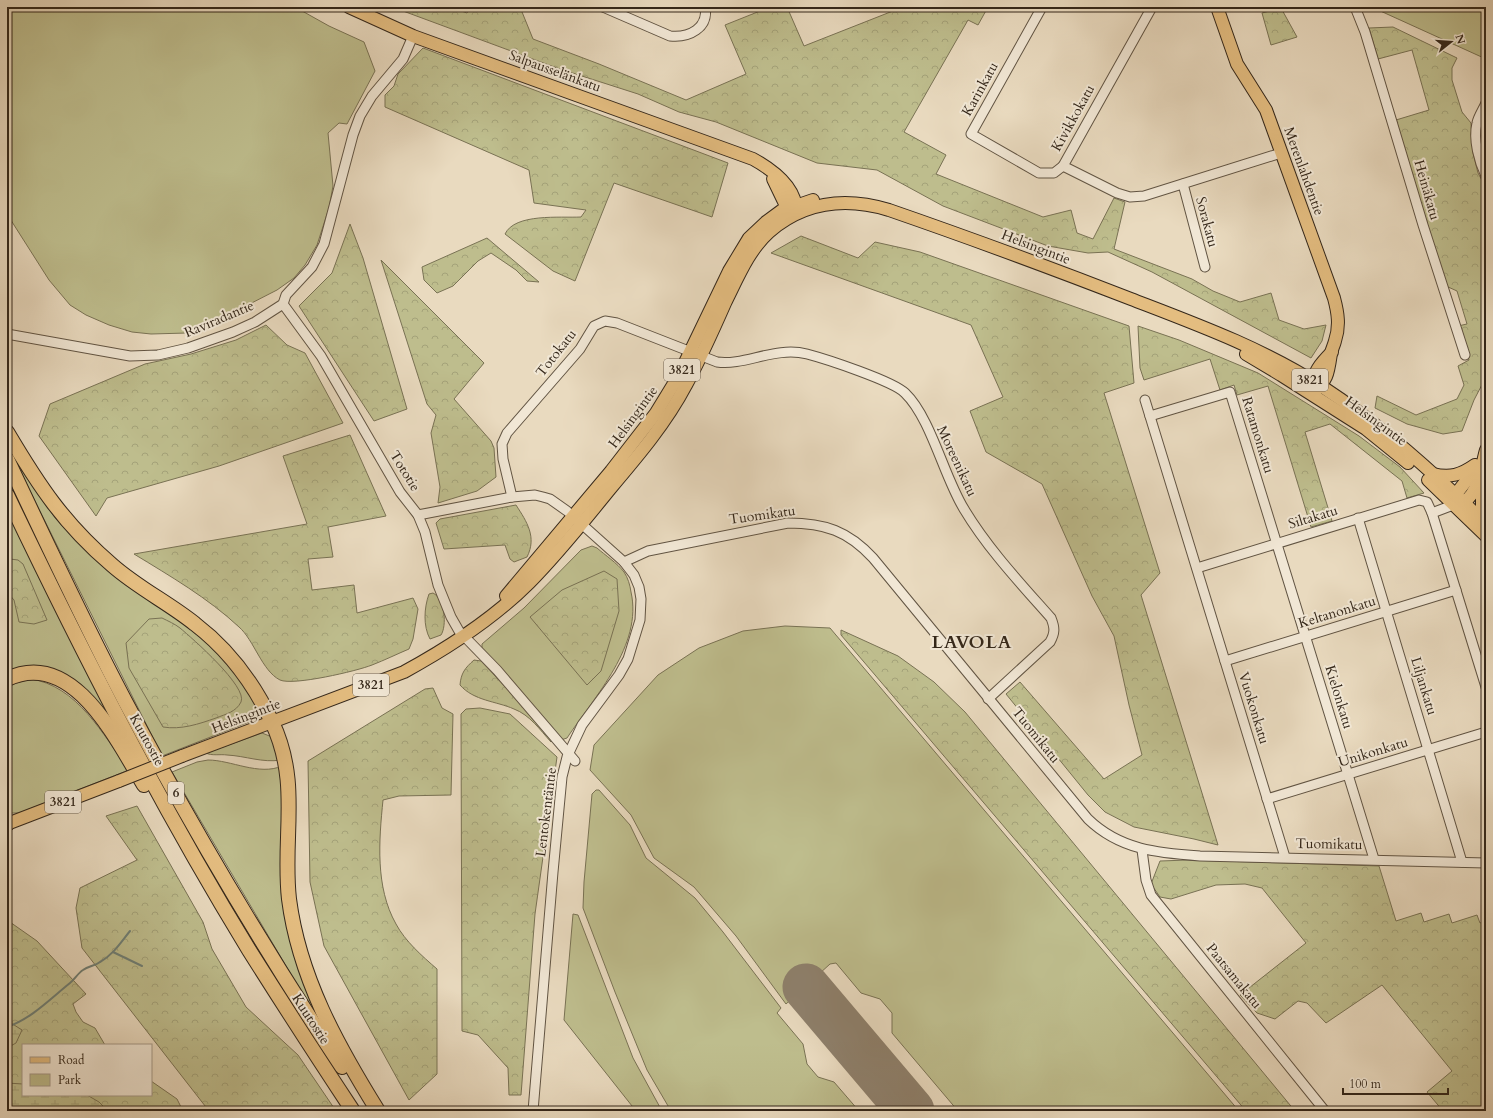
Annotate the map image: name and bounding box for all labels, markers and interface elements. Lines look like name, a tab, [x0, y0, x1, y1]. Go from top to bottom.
north arrow	[1431, 22, 1471, 62]
text: N	[1452, 32, 1469, 46]
street label: Salpausselänkatu	[506, 46, 604, 97]
street label: Karinkatu	[957, 58, 1003, 119]
street label: Kivikkokatu	[1047, 81, 1099, 155]
street label: Merenlahdentie	[1279, 124, 1329, 218]
street label: Heinäkatu	[1409, 158, 1445, 223]
street label: Sorakatu	[1191, 195, 1223, 250]
street label: Helsingintie	[999, 225, 1073, 269]
street label: Raviradantie	[181, 296, 257, 342]
street label: Totokatu	[531, 325, 581, 381]
road number: 3821	[664, 359, 700, 381]
road number: 3821	[1292, 369, 1328, 391]
street label: Helsingintie	[604, 382, 662, 452]
street label: Helsingintie	[1341, 392, 1411, 450]
street label: Ratamonkatu	[1237, 394, 1279, 476]
street label: Moreenikatu	[932, 422, 982, 500]
street label: Tototie	[385, 447, 425, 495]
street label: Siltakatu	[1286, 500, 1340, 533]
street label: Tuomikatu	[728, 501, 797, 529]
street label: Keltanonkatu	[1296, 591, 1378, 633]
district label: LAVOLA	[932, 630, 1012, 655]
street label: Liljankatu	[1406, 655, 1442, 718]
street label: Kielonkatu	[1320, 663, 1358, 731]
street label: Vuokonkatu	[1234, 670, 1274, 747]
road number: 3821	[353, 674, 389, 696]
street label: Helsingintie	[209, 694, 283, 738]
street label: Tuomikatu	[1008, 703, 1065, 767]
street label: Kuutostie	[125, 710, 169, 770]
street label: Unikonkatu	[1336, 732, 1410, 772]
street label: Lentokentäntie	[531, 766, 561, 858]
road number: 6	[168, 782, 184, 804]
road number: 3821	[45, 791, 81, 813]
street label: Tuomikatu	[1295, 834, 1363, 854]
street label: Paatsamakatu	[1202, 939, 1266, 1013]
street label: Kuutostie	[287, 990, 335, 1048]
legend	[22, 1044, 152, 1096]
text: Road	[58, 1052, 85, 1068]
scale bar	[1343, 1070, 1448, 1096]
text: Park	[58, 1072, 82, 1088]
text: 100 m	[1349, 1076, 1382, 1092]

